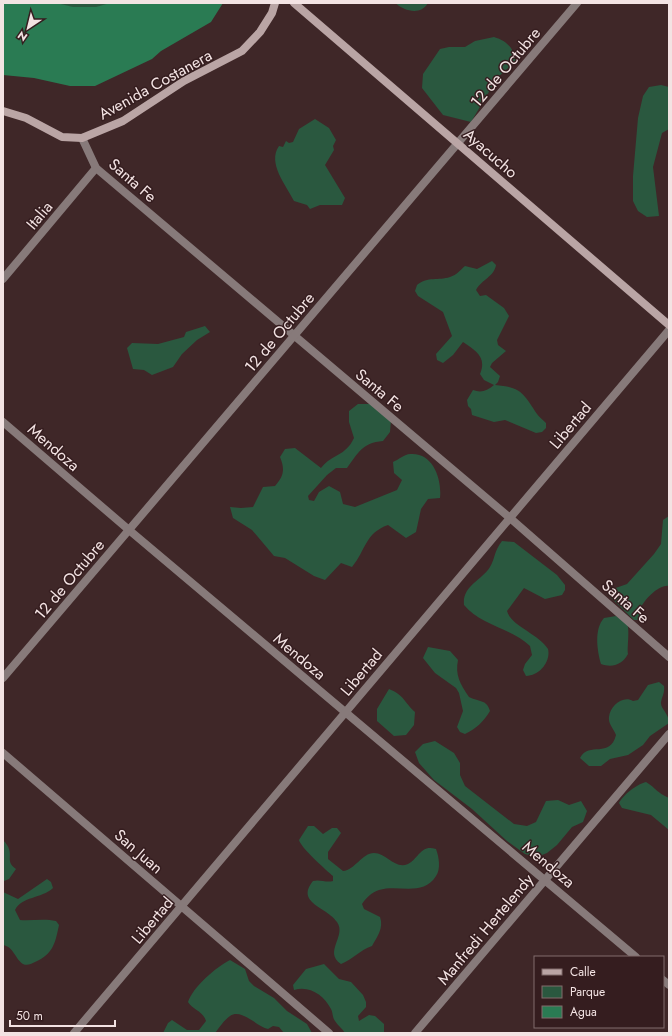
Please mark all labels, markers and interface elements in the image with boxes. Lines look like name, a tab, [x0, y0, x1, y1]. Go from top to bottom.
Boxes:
north arrow	[8, 8, 48, 48]
street label: 12 de Octubre	[465, 22, 546, 112]
text: N	[14, 27, 30, 45]
street label: Avenida Costanera	[94, 44, 216, 125]
street label: Ayacucho	[458, 123, 523, 184]
street label: Santa Fe	[104, 153, 162, 208]
street label: Italia	[21, 196, 58, 235]
street label: 12 de Octubre	[239, 287, 320, 377]
street label: Santa Fe	[350, 363, 409, 418]
street label: Libertad	[544, 397, 597, 454]
street label: Mendoza	[23, 418, 85, 476]
street label: 12 de Octubre	[29, 534, 110, 624]
street label: Santa Fe	[597, 574, 655, 629]
street label: Mendoza	[268, 628, 331, 685]
street label: Libertad	[335, 644, 388, 701]
street label: San Juan	[109, 824, 168, 879]
street label: Mendoza	[517, 836, 580, 893]
street label: Manfredi Hertelendy	[432, 868, 539, 990]
street label: Libertad	[126, 892, 179, 949]
legend	[534, 956, 664, 1028]
text: Calle	[570, 963, 596, 981]
text: Parque	[570, 983, 605, 1001]
scale bar	[10, 1002, 115, 1028]
text: Agua	[570, 1003, 597, 1021]
text: 50 m	[16, 1007, 43, 1025]

